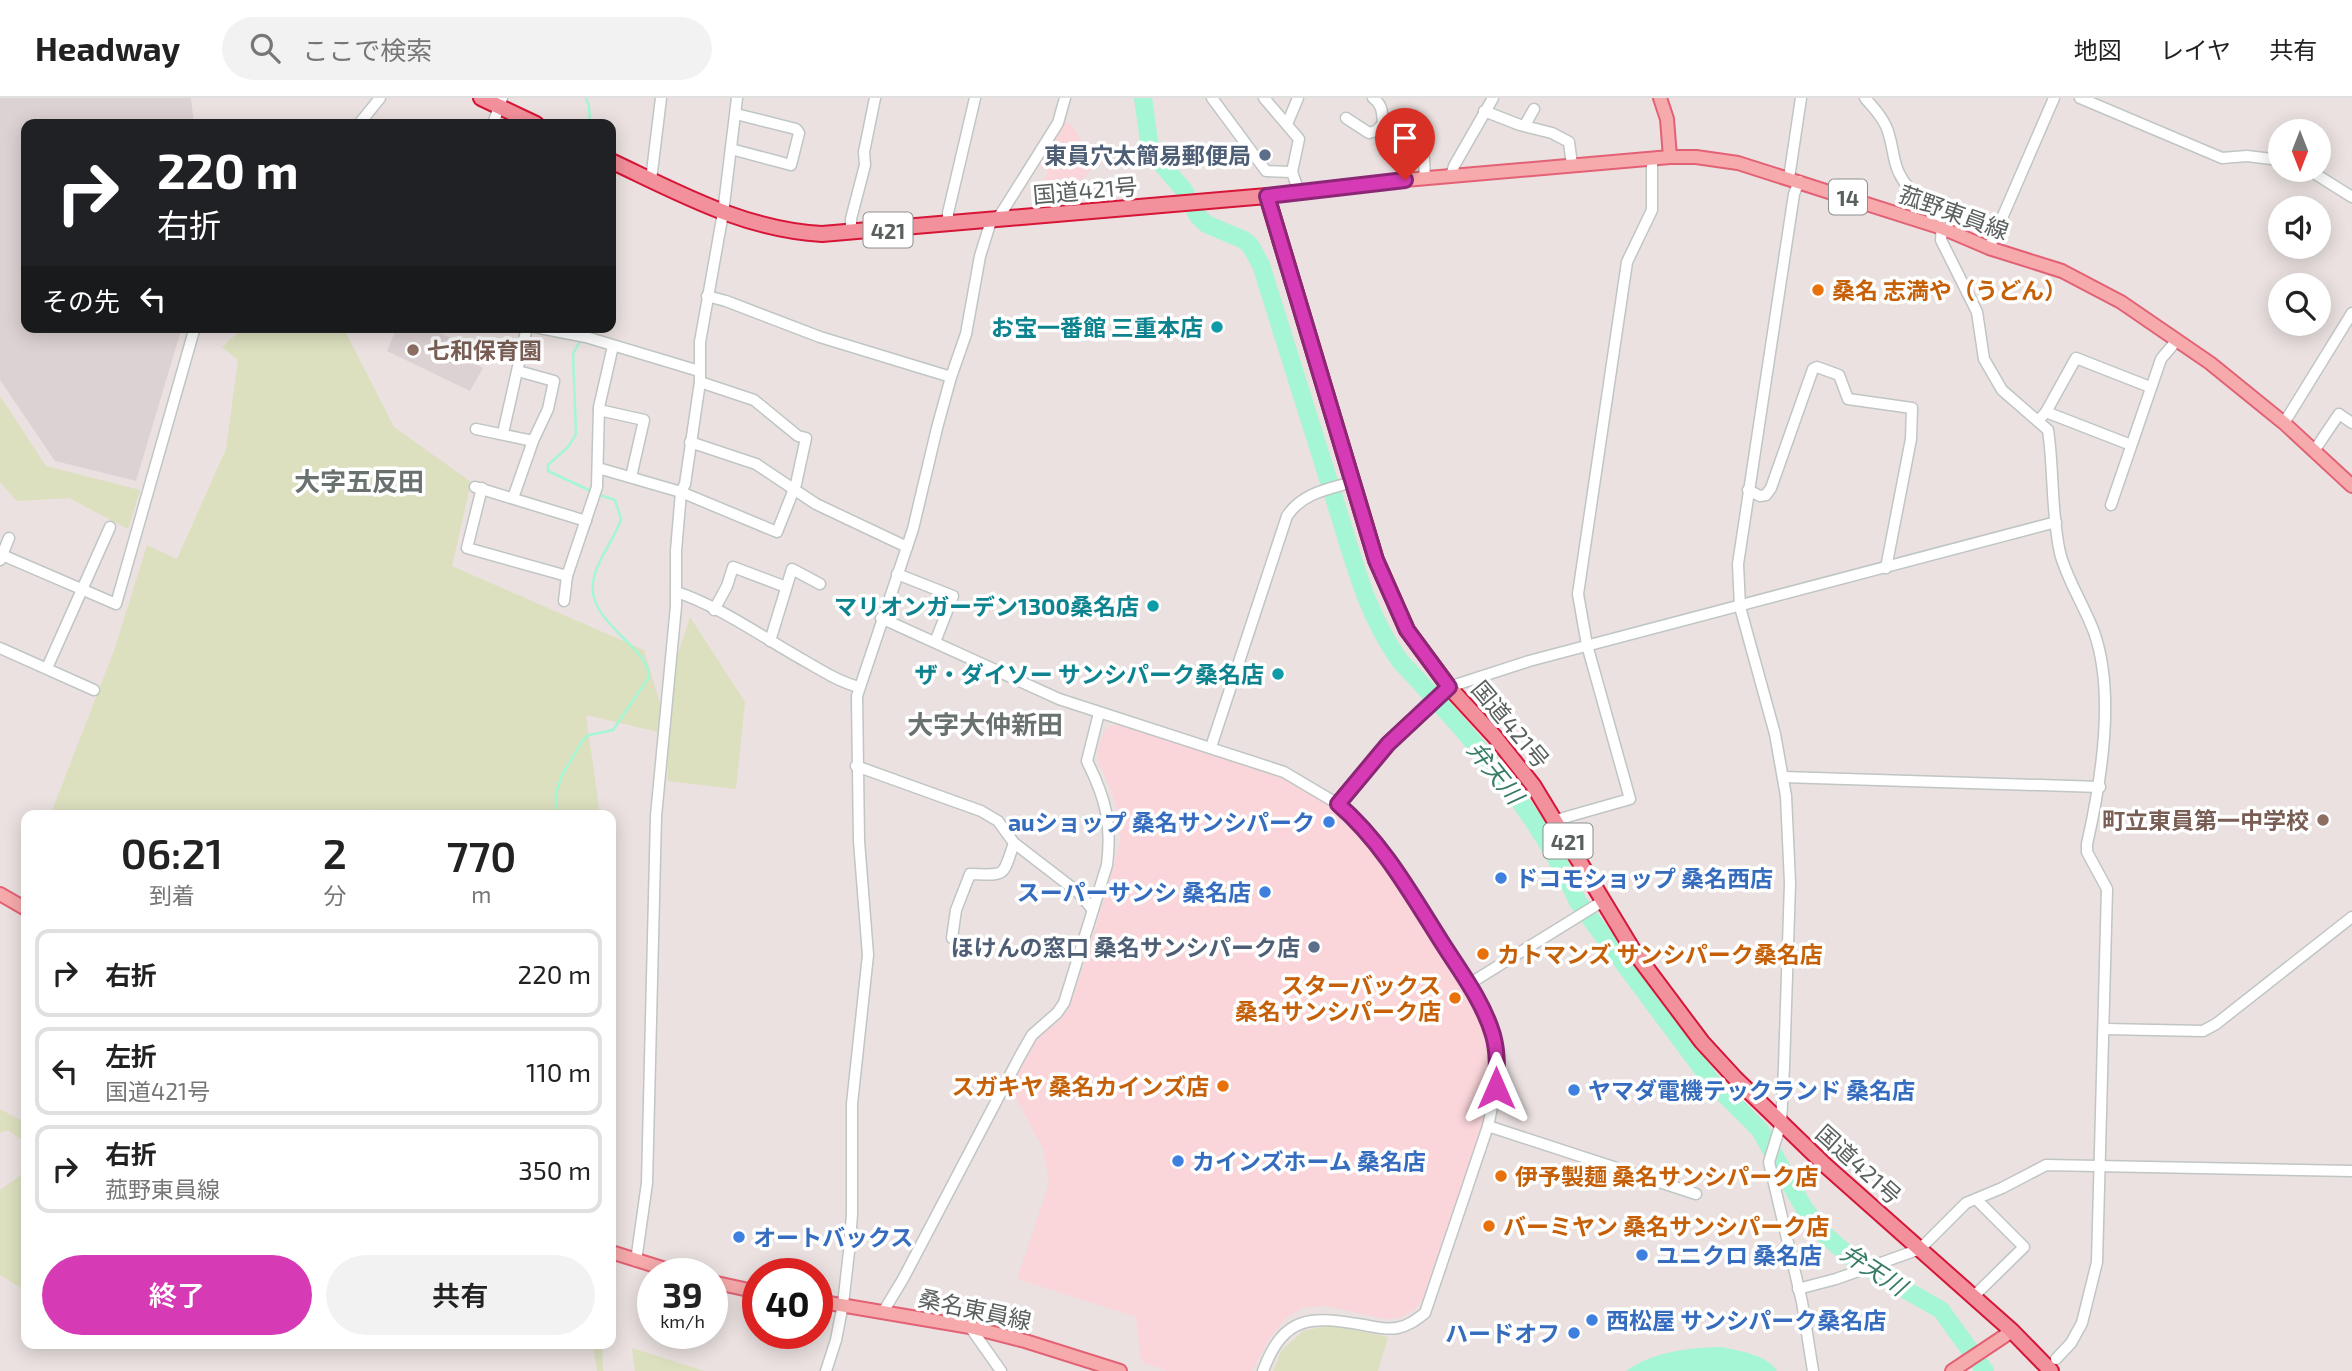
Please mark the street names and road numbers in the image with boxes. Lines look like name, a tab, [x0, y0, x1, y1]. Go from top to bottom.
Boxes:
street label: 国道421号	[1031, 171, 1139, 209]
street label: 菰野東員線	[1895, 179, 2013, 245]
road number: 14	[1829, 180, 1867, 214]
road number: 421	[864, 212, 912, 248]
street label: 国道421号	[1466, 675, 1556, 773]
road number: 421	[1544, 824, 1592, 858]
street label: 国道421号	[1811, 1118, 1907, 1210]
street label: 桑名東員線	[916, 1283, 1034, 1335]

